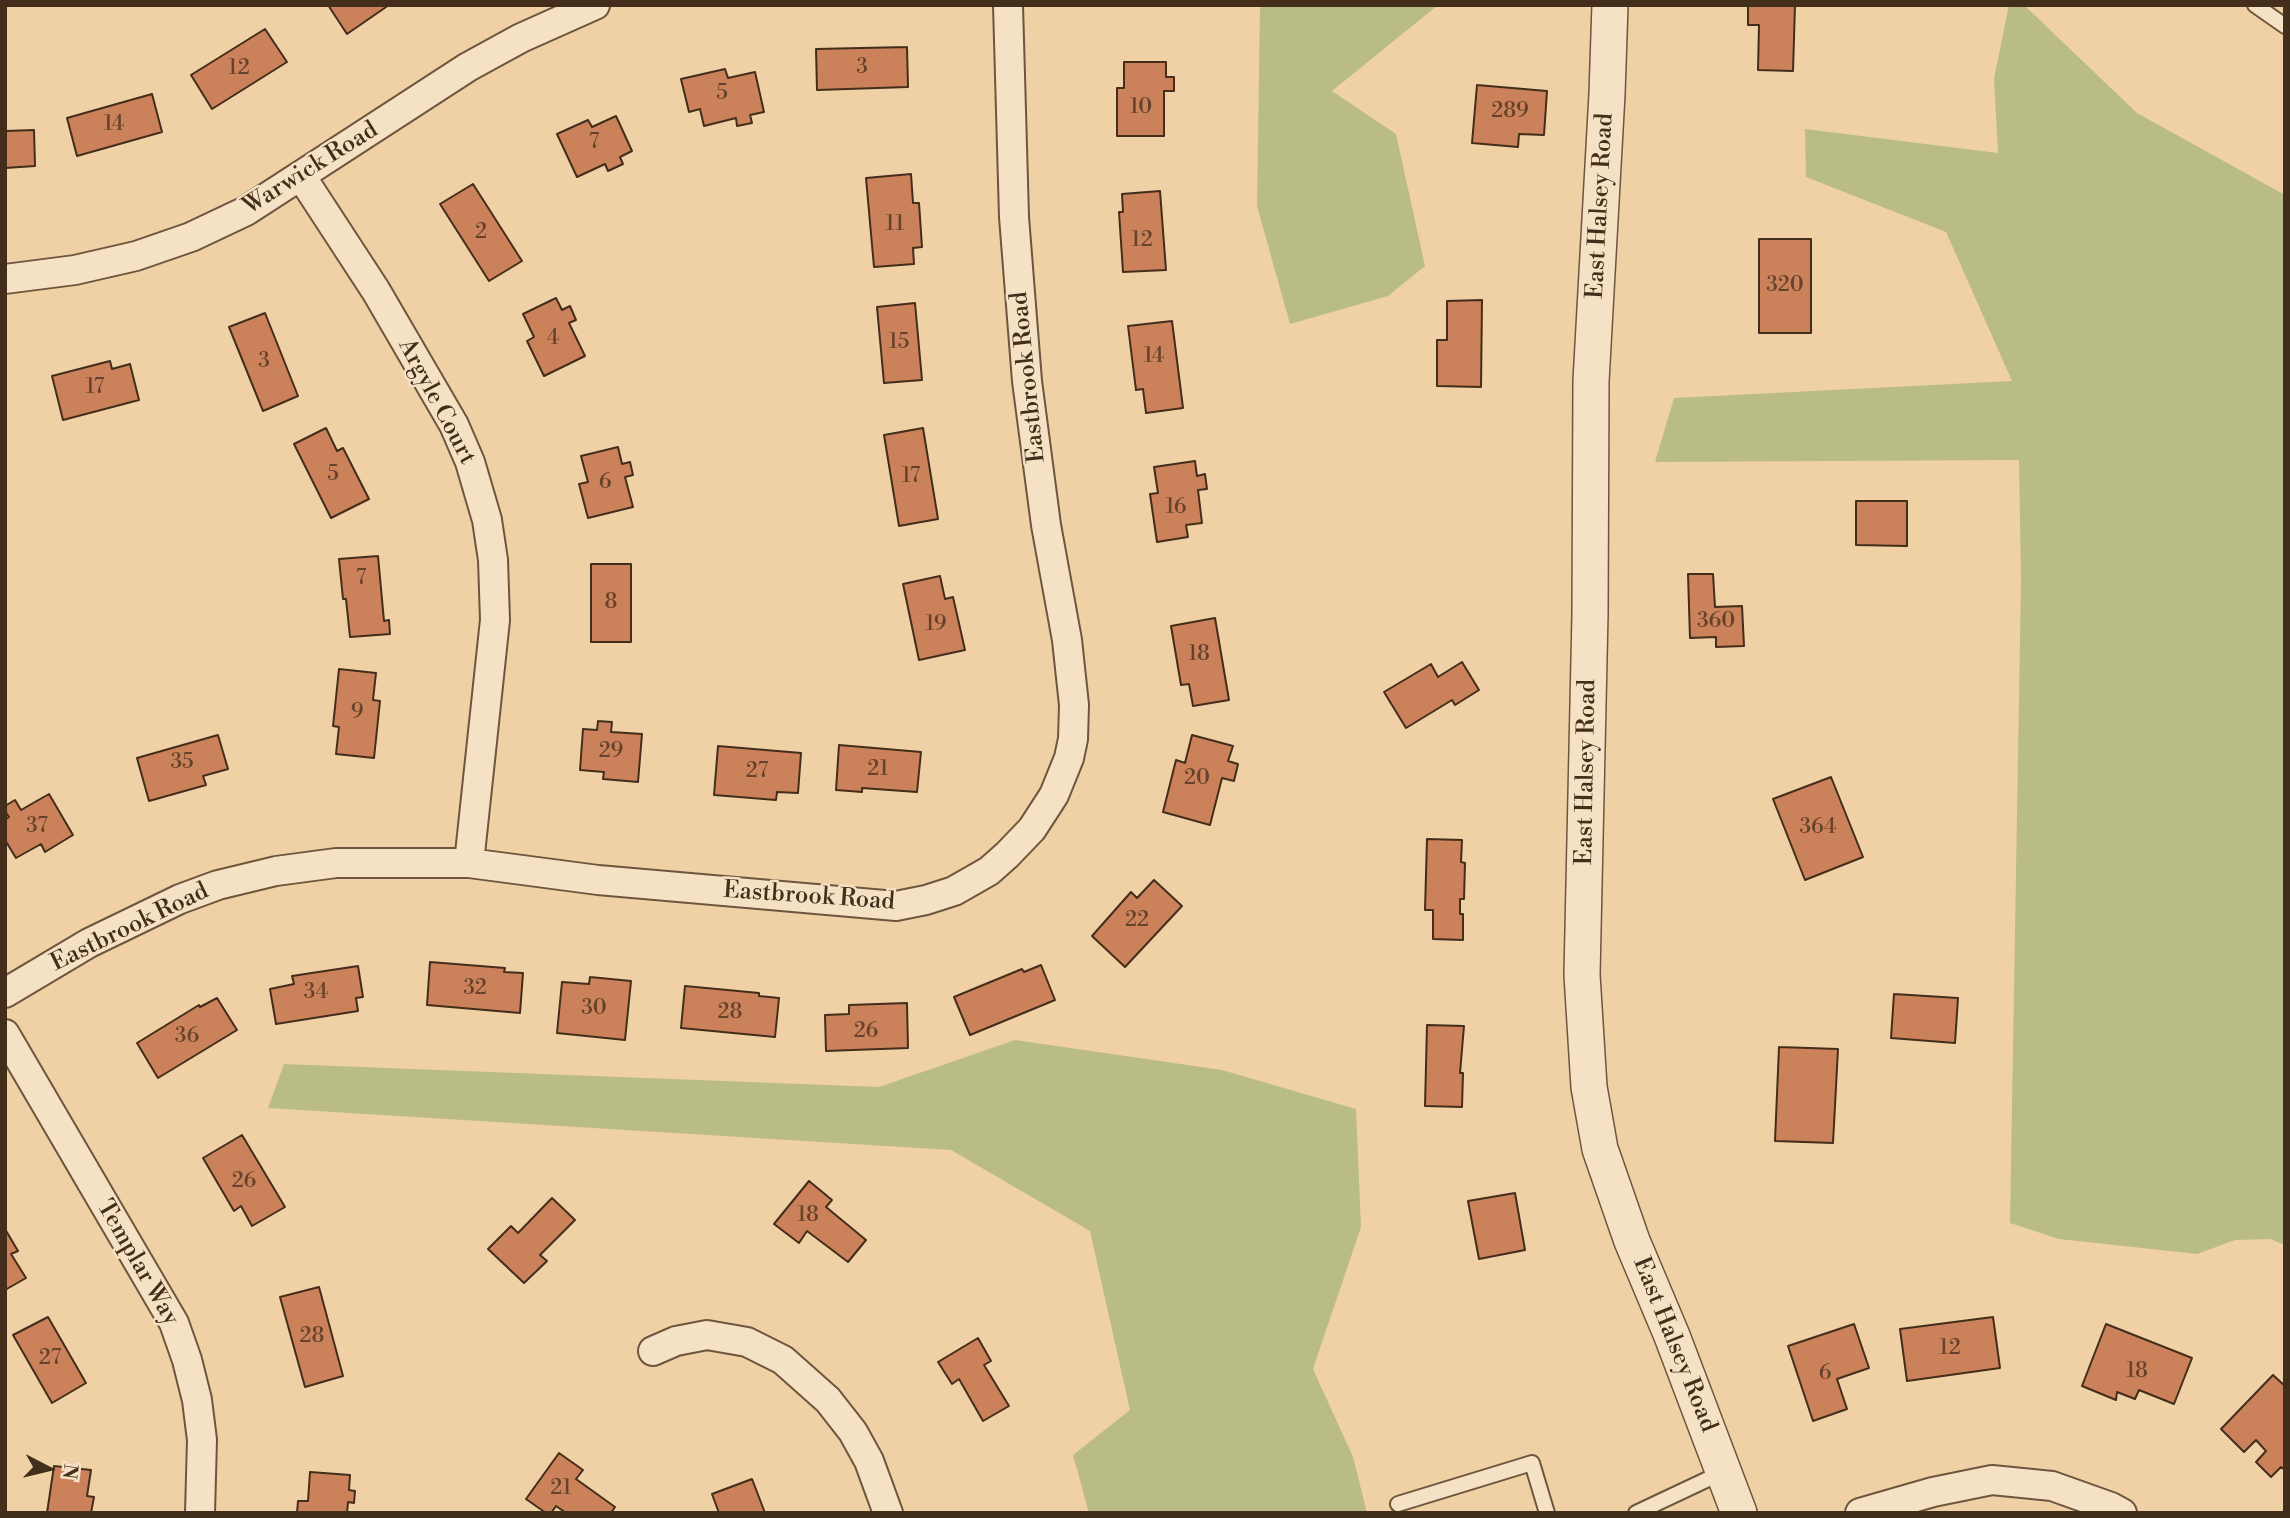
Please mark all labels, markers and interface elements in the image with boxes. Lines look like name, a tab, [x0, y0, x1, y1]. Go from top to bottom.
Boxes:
house number: 3	[856, 55, 868, 81]
house number: 12	[228, 56, 250, 82]
house number: 5	[716, 81, 728, 107]
house number: 10	[1130, 95, 1152, 121]
house number: 289	[1491, 99, 1529, 125]
house number: 14	[104, 112, 124, 138]
street label: East Halsey Road	[1582, 112, 1620, 300]
street label: Warwick Road	[238, 116, 384, 222]
house number: 7	[589, 130, 599, 156]
house number: 11	[886, 212, 904, 238]
house number: 2	[475, 220, 487, 246]
house number: 12	[1131, 228, 1153, 254]
house number: 320	[1766, 273, 1804, 299]
street label: Eastbrook Road	[1006, 290, 1052, 464]
house number: 4	[547, 326, 559, 352]
house number: 15	[889, 330, 909, 356]
street label: Argyle Court	[391, 334, 481, 470]
house number: 14	[1144, 344, 1164, 370]
house number: 3	[258, 349, 270, 375]
house number: 17	[86, 375, 104, 401]
house number: 5	[327, 462, 339, 488]
house number: 17	[902, 464, 920, 490]
house number: 6	[599, 470, 611, 496]
house number: 16	[1165, 495, 1187, 521]
house number: 7	[356, 566, 366, 592]
house number: 8	[605, 590, 617, 616]
house number: 360	[1697, 609, 1735, 635]
house number: 19	[925, 612, 947, 638]
house number: 18	[1188, 642, 1210, 668]
street label: East Halsey Road	[1571, 679, 1603, 865]
house number: 9	[351, 700, 363, 726]
house number: 29	[599, 739, 623, 765]
house number: 35	[170, 750, 194, 776]
house number: 21	[867, 757, 889, 783]
house number: 27	[746, 759, 768, 785]
house number: 20	[1184, 766, 1210, 792]
house number: 37	[26, 814, 48, 840]
house number: 364	[1799, 815, 1837, 841]
street label: Eastbrook Road	[46, 877, 214, 979]
street label: Eastbrook Road	[722, 877, 896, 917]
house number: 22	[1125, 908, 1149, 934]
house number: 32	[463, 976, 487, 1002]
house number: 34	[304, 980, 328, 1006]
house number: 30	[581, 996, 607, 1022]
house number: 28	[718, 1000, 742, 1026]
house number: 26	[854, 1019, 878, 1045]
house number: 36	[175, 1024, 199, 1050]
house number: 26	[232, 1169, 256, 1195]
street label: Templar Way	[90, 1195, 184, 1331]
house number: 18	[797, 1203, 819, 1229]
street label: East Halsey Road	[1626, 1253, 1722, 1437]
house number: 28	[300, 1324, 324, 1350]
house number: 12	[1939, 1336, 1961, 1362]
house number: 27	[39, 1346, 61, 1372]
house number: 18	[2126, 1359, 2148, 1385]
house number: 6	[1819, 1361, 1831, 1387]
north arrow	[14, 1434, 84, 1504]
text: N	[57, 1463, 83, 1480]
house number: 21	[550, 1476, 572, 1502]

